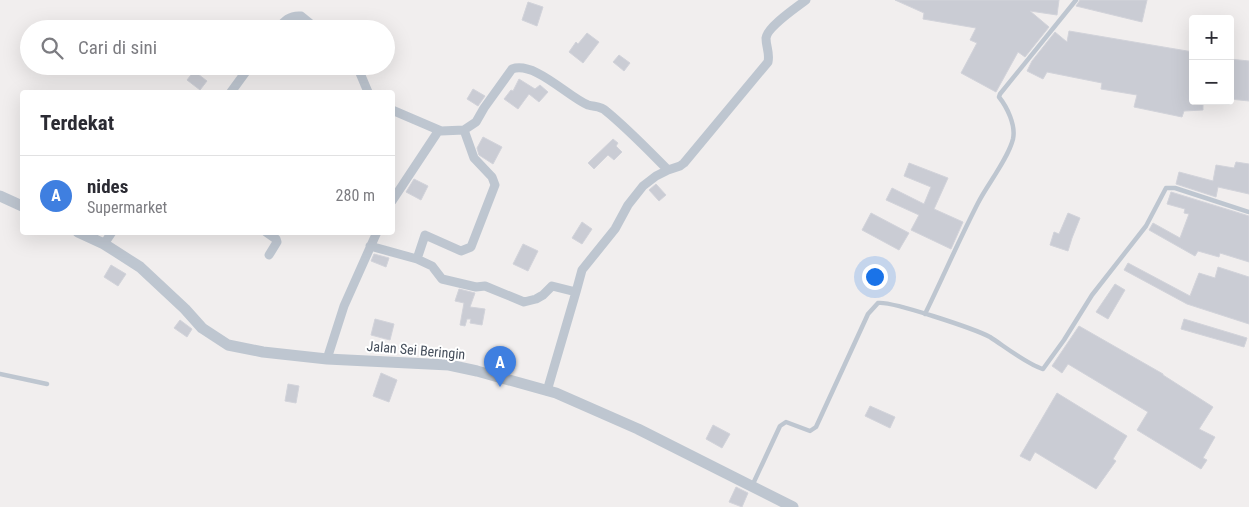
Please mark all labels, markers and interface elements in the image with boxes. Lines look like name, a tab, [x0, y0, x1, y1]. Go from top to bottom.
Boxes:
map controls	[1189, 15, 1234, 105]
button: +	[1189, 15, 1234, 60]
search box	[20, 20, 395, 75]
icon: search	[38, 34, 66, 62]
text: Cari di sini	[78, 36, 157, 59]
button: −	[1189, 60, 1234, 105]
text: Terdekat	[40, 111, 114, 135]
text: nides	[87, 175, 128, 198]
text: A	[51, 186, 61, 205]
text: 280 m	[336, 186, 375, 205]
text: Supermarket	[87, 198, 167, 217]
your location	[862, 264, 888, 290]
street label: Jalan Sei Beringin	[366, 338, 466, 362]
pin: A	[484, 346, 516, 387]

